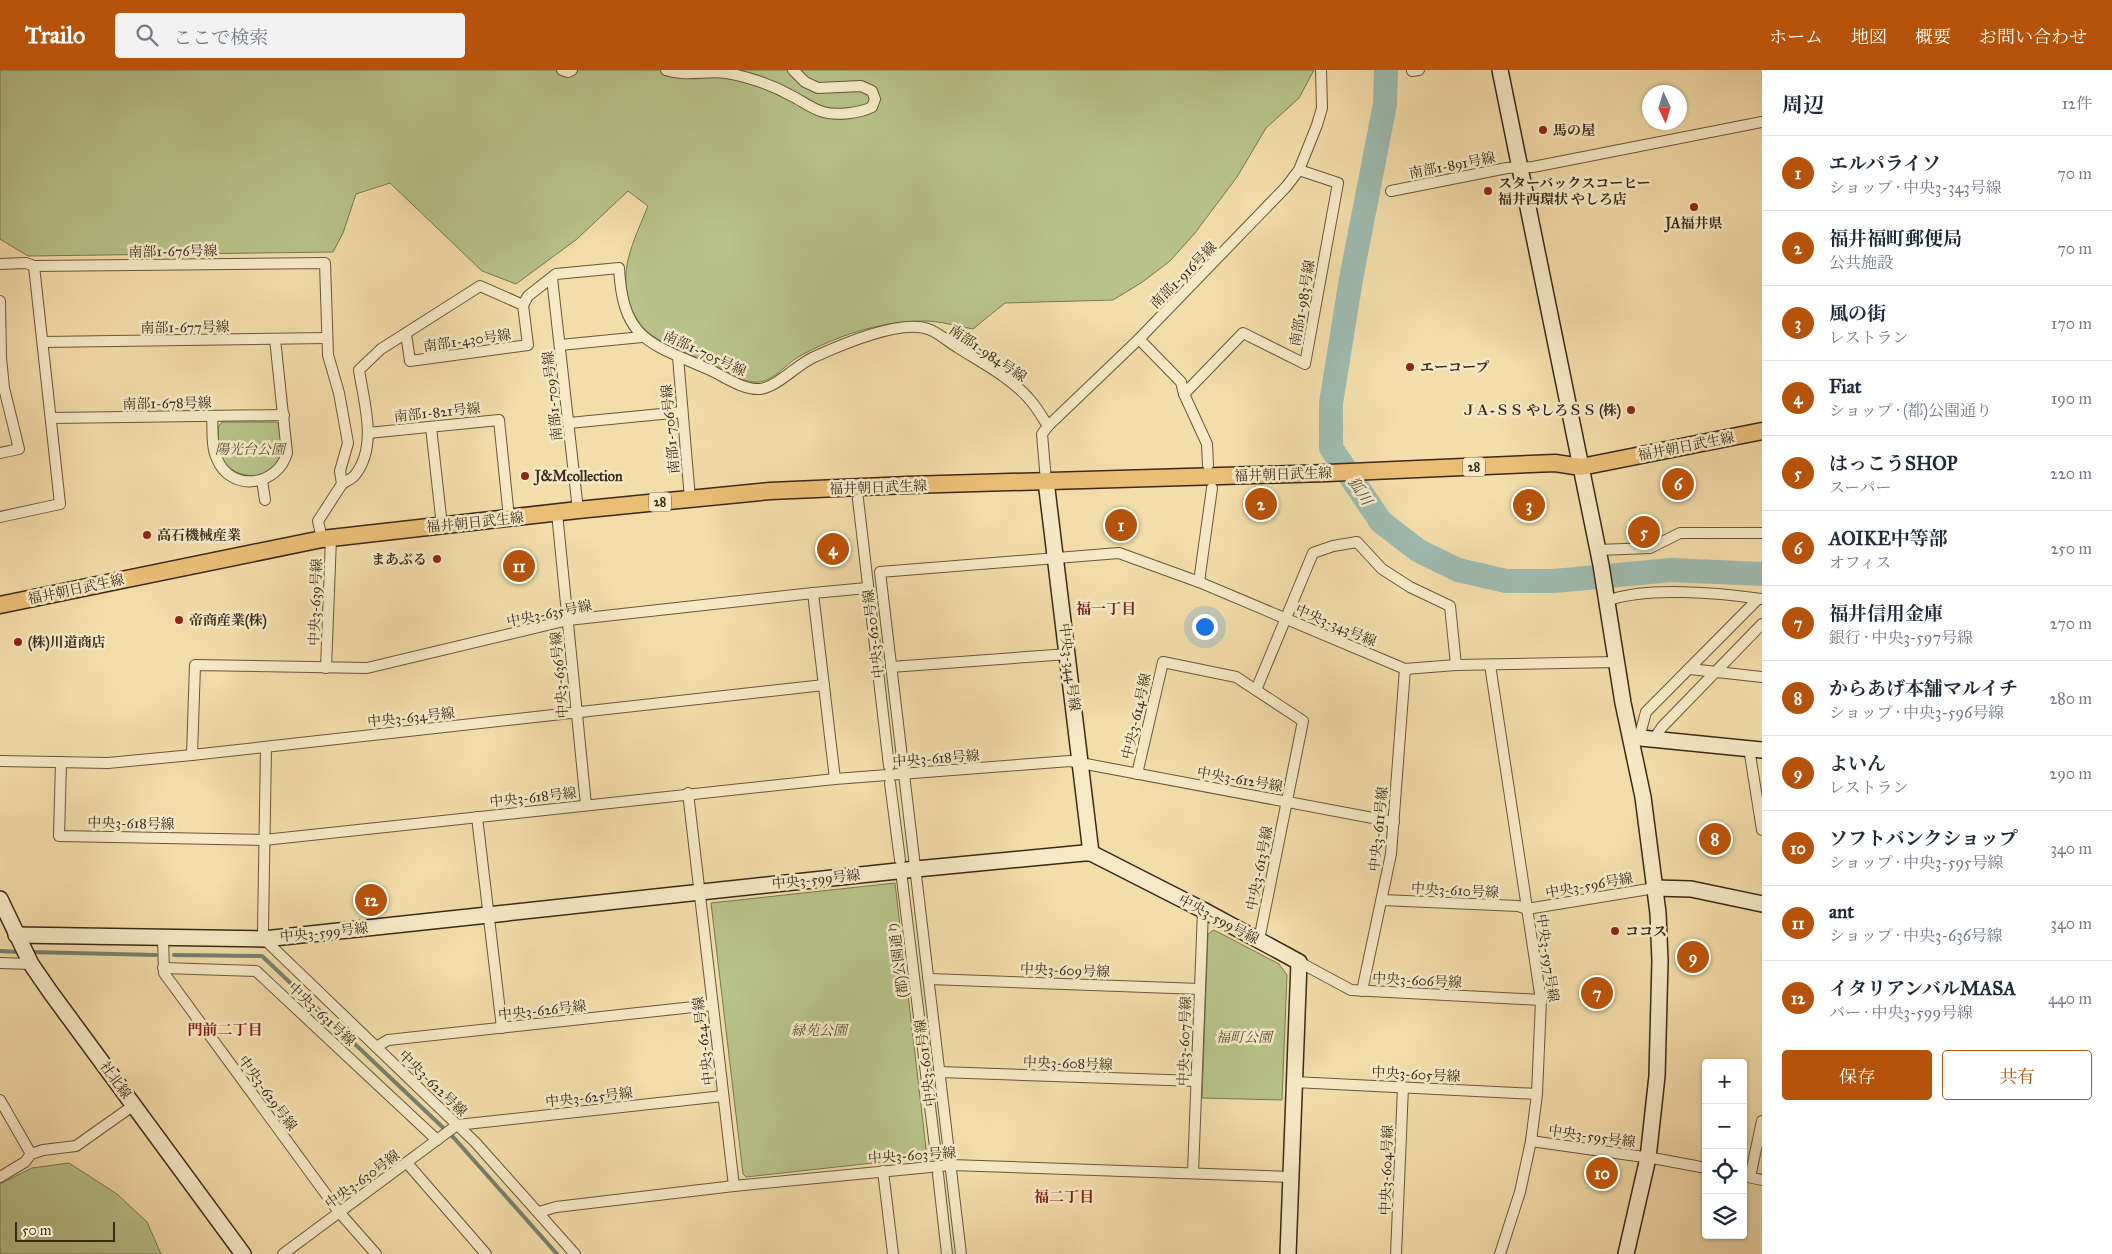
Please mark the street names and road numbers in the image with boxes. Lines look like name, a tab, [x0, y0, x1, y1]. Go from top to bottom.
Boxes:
street label: 南部1-891号線	[1407, 149, 1497, 182]
street label: 南部1-916号線	[1146, 238, 1220, 312]
street label: 南部1-676号線	[128, 242, 218, 261]
street label: 南部1-983号線	[1286, 258, 1318, 348]
street label: 南部1-677号線	[140, 318, 230, 337]
street label: 南部1-984号線	[946, 321, 1030, 386]
street label: 南部1-430号線	[422, 326, 512, 355]
street label: 南部1-705号線	[661, 327, 749, 380]
street label: 南部1-709号線	[539, 350, 566, 442]
street label: 南部1-706号線	[658, 383, 683, 475]
street label: 南部1-678号線	[122, 394, 212, 413]
street label: 南部1-821号線	[393, 399, 481, 426]
street label: 福井朝日武生線	[1636, 429, 1736, 464]
road number: 28	[1463, 458, 1485, 477]
street label: 福井朝日武生線	[1234, 464, 1332, 485]
street label: 福井朝日武生線	[829, 477, 927, 498]
road number: 28	[649, 492, 671, 512]
street label: 福井朝日武生線	[425, 509, 525, 536]
street label: 中央3-639号線	[305, 558, 326, 646]
street label: 福井朝日武生線	[26, 571, 126, 608]
street label: 中央3-620号線	[860, 588, 887, 679]
street label: 中央3-635号線	[505, 597, 593, 630]
street label: 中央3-343号線	[1293, 601, 1379, 650]
street label: 中央3-344号線	[1056, 622, 1083, 712]
street label: 中央3-636号線	[547, 631, 572, 719]
street label: 中央3-614号線	[1118, 671, 1155, 761]
street label: 中央3-634号線	[366, 704, 456, 731]
street label: 中央3-618号線	[892, 747, 980, 770]
street label: 中央3-612号線	[1196, 764, 1284, 795]
street label: 中央3-618号線	[489, 784, 577, 811]
street label: 中央3-611号線	[1366, 786, 1391, 872]
street label: 中央3-618号線	[87, 814, 175, 833]
street label: 中央3-613号線	[1243, 824, 1276, 912]
street label: 中央3-599号線	[771, 866, 861, 893]
street label: 中央3-596号線	[1544, 869, 1634, 902]
street label: 中央3-610号線	[1411, 880, 1499, 901]
street label: 中央3-599号線	[1176, 891, 1262, 948]
street label: 中央3-597号線	[1533, 913, 1562, 1003]
street label: 中央3-599号線	[279, 919, 369, 946]
street label: (都)公園通り	[885, 919, 913, 999]
street label: 中央3-609号線	[1020, 960, 1110, 981]
street label: 中央3-606号線	[1372, 970, 1462, 991]
street label: 中央3-631号線	[285, 979, 359, 1050]
street label: 中央3-624号線	[690, 996, 717, 1086]
street label: 中央3-607号線	[1174, 996, 1195, 1086]
street label: 中央3-626号線	[497, 997, 587, 1024]
street label: 中央3-601号線	[912, 1018, 939, 1108]
street label: 中央3-622号線	[395, 1047, 470, 1120]
street label: 中央3-629号線	[235, 1052, 301, 1134]
street label: 中央3-608号線	[1023, 1053, 1113, 1074]
street label: 社北線	[96, 1058, 135, 1102]
street label: 中央3-605号線	[1371, 1064, 1461, 1085]
street label: 中央3-625号線	[544, 1084, 634, 1111]
street label: 中央3-595号線	[1547, 1122, 1637, 1151]
street label: 中央3-604号線	[1376, 1125, 1397, 1216]
street label: 中央3-603号線	[867, 1144, 957, 1167]
street label: 中央3-630号線	[322, 1147, 403, 1212]

